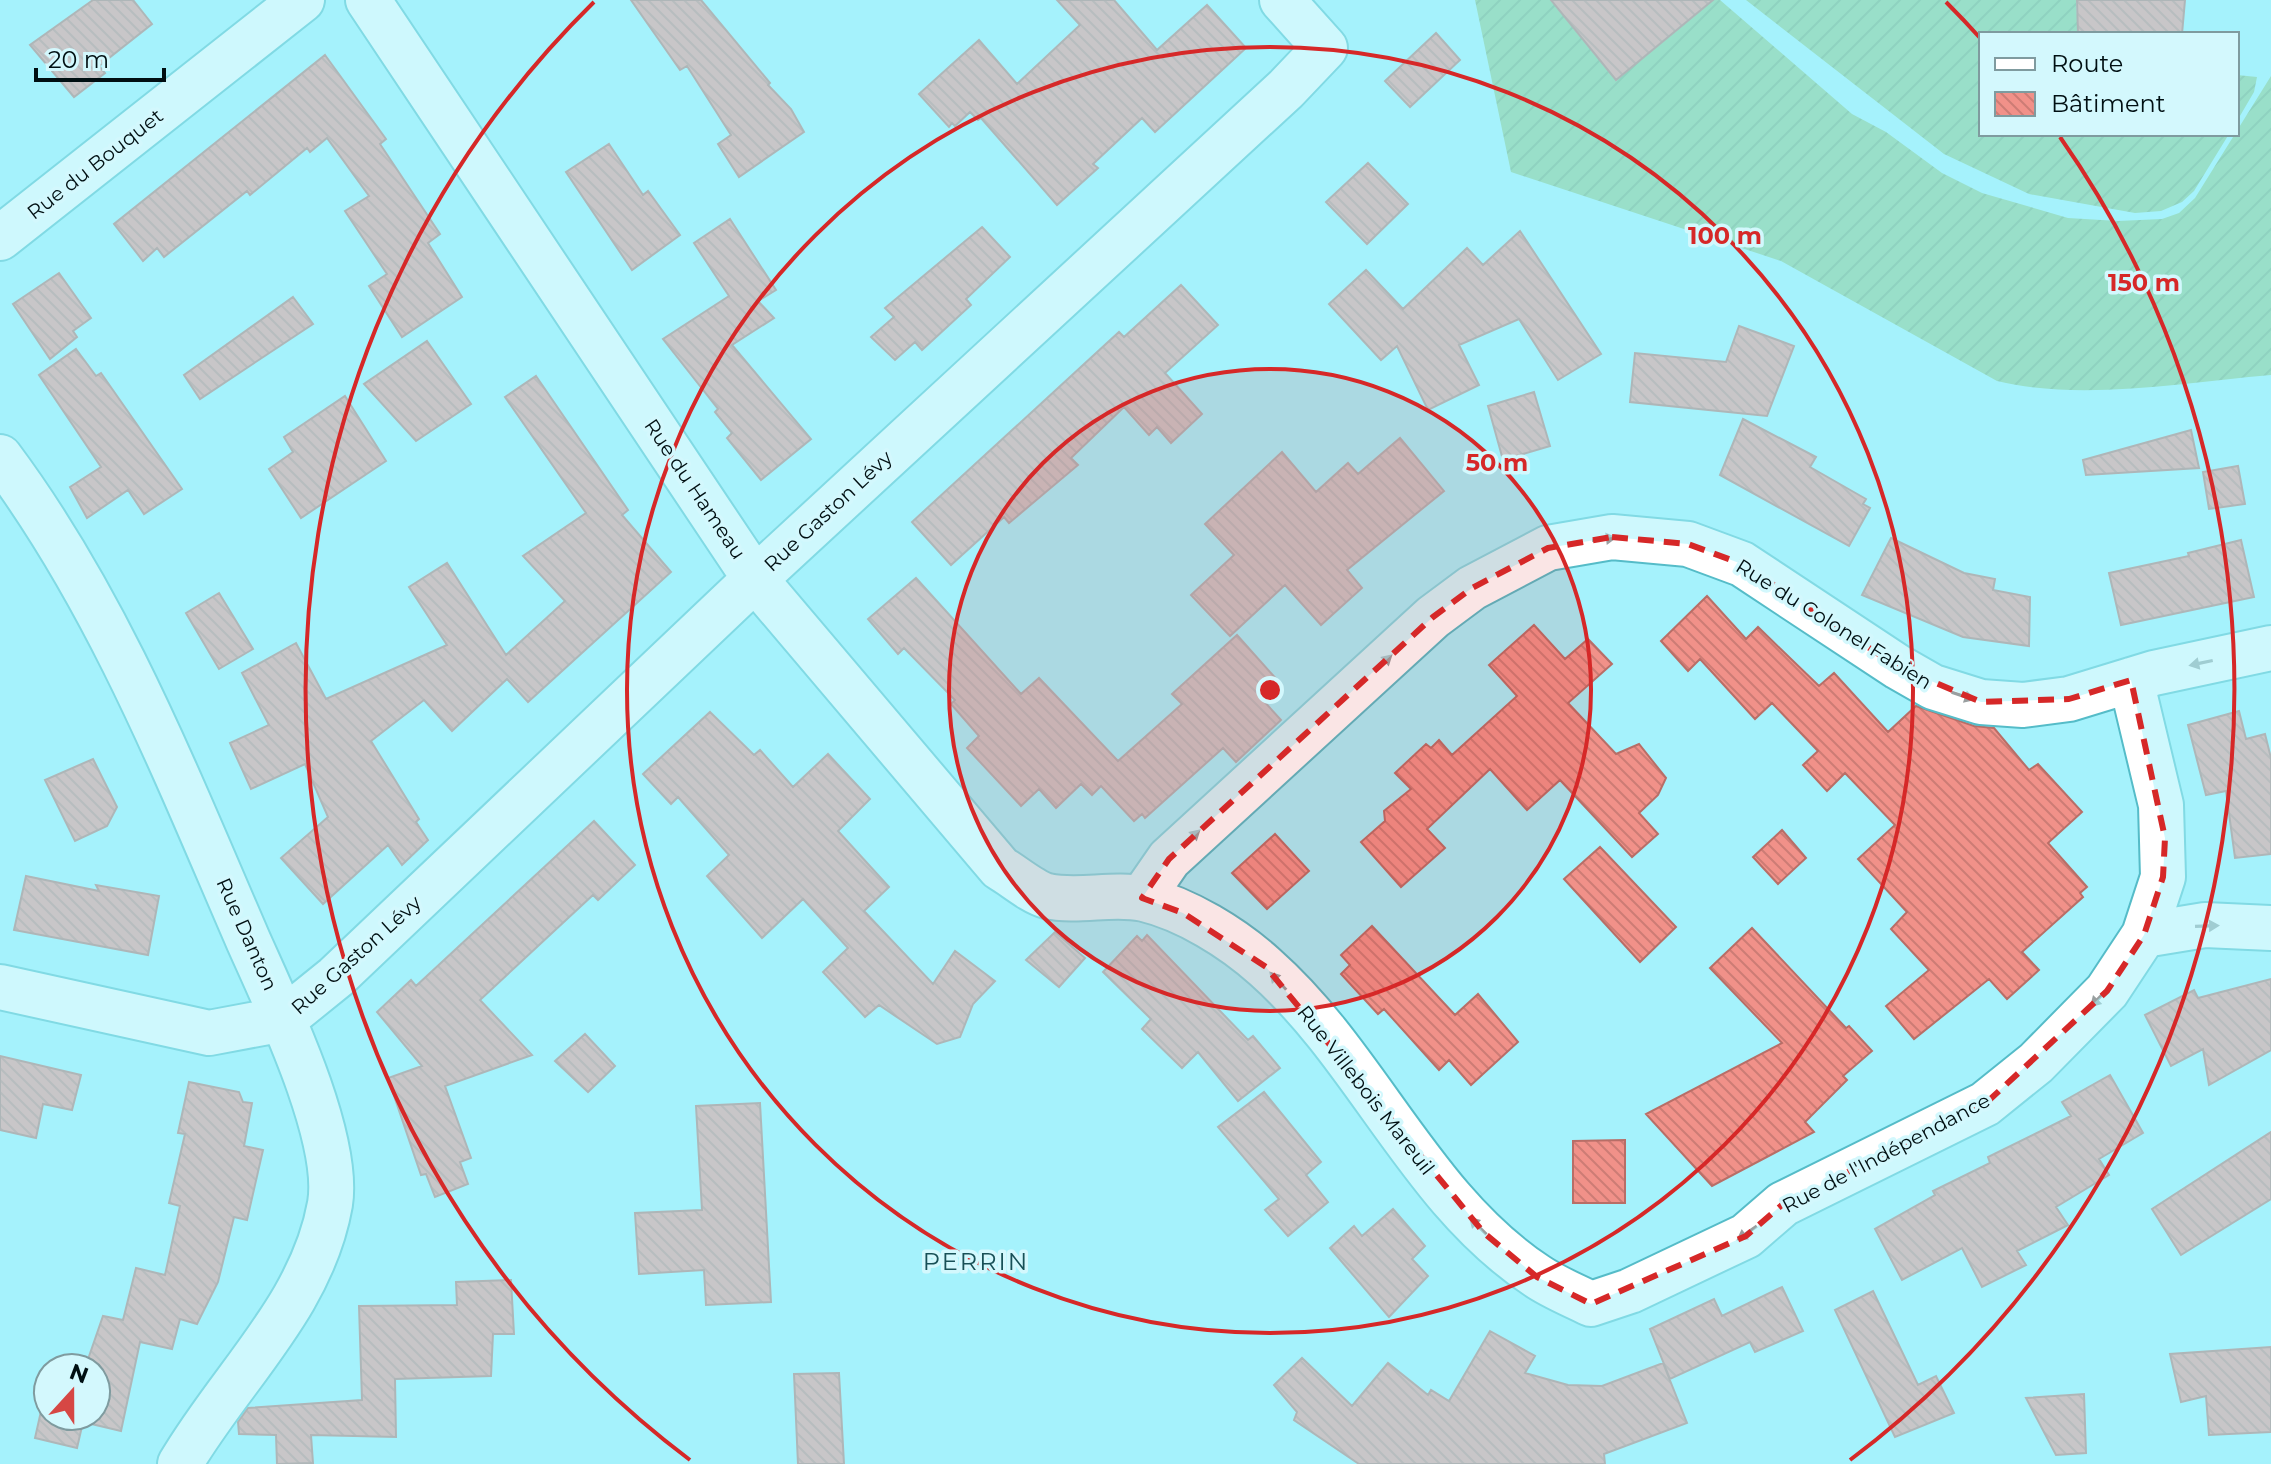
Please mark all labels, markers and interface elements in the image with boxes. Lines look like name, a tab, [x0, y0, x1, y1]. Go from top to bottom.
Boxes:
scale bar	[36, 32, 164, 82]
legend	[1979, 32, 2239, 136]
text: 20 m	[48, 45, 109, 74]
text: Route	[2051, 49, 2123, 78]
text: Bâtiment	[2051, 89, 2166, 118]
street label: Rue du Bouquet	[22, 104, 168, 224]
text: 100 m	[1688, 221, 1762, 250]
text: 150 m	[2108, 268, 2180, 297]
street label: Rue du Hameau	[639, 414, 751, 564]
street label: Rue Gaston Lévy	[759, 445, 897, 577]
text: 50 m	[1466, 448, 1528, 477]
one-way arrow	[1592, 532, 1617, 545]
street label: Rue du Colonel Fabien	[1732, 554, 1936, 694]
one-way arrow	[1373, 655, 1392, 673]
one-way arrow	[2188, 657, 2213, 670]
centre of rings	[1256, 676, 1284, 704]
one-way arrow	[1951, 690, 1975, 703]
one-way arrow	[1181, 830, 1200, 848]
street label: Rue Danton	[211, 874, 283, 994]
street label: Rue Gaston Lévy	[286, 890, 426, 1020]
one-way arrow	[2195, 920, 2220, 933]
one-way arrow	[1270, 972, 1288, 991]
one-way arrow	[2091, 988, 2109, 1007]
street label: Rue Villebois Mareuil	[1292, 1000, 1440, 1180]
street label: Rue de l'Indépendance	[1778, 1088, 1994, 1218]
one-way arrow	[1469, 1217, 1488, 1236]
one-way arrow	[1737, 1225, 1758, 1240]
district label: PERRIN	[923, 1247, 1029, 1276]
north arrow	[32, 1352, 112, 1432]
text: N	[66, 1358, 92, 1390]

